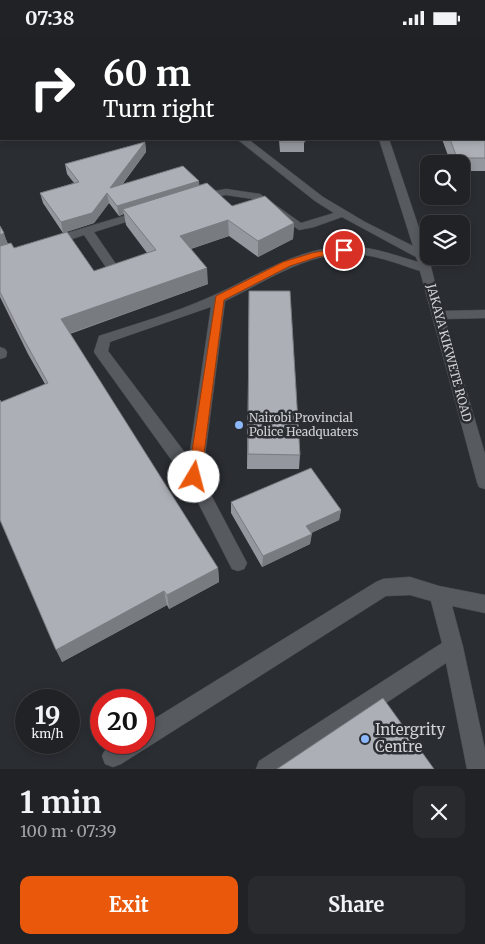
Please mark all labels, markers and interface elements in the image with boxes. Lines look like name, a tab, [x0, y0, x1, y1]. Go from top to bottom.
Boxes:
text: 07:38	[25, 6, 75, 30]
text: 60 m	[103, 52, 191, 96]
icon: right	[20, 55, 85, 120]
text: Turn right	[103, 95, 214, 123]
map controls	[420, 155, 470, 265]
button: search	[420, 155, 470, 205]
button: layers	[420, 215, 470, 265]
pin	[323, 229, 365, 271]
icon: arrive	[330, 236, 358, 264]
street label: JAKAYA KIKWETE ROAD	[424, 281, 475, 423]
place label: Nairobi Provincial Police Headquaters	[249, 410, 358, 439]
marker: Nairobi Provincial Police Headquaters	[233, 419, 245, 431]
position arrow	[167, 450, 219, 502]
speed limit sign: 20	[90, 689, 155, 754]
text: 19	[35, 699, 60, 731]
place label: Intergrity Centre	[375, 720, 445, 756]
text: km/h	[32, 726, 63, 741]
marker: Intergrity Centre	[359, 733, 371, 745]
text: 1 min	[20, 783, 102, 821]
button: close	[413, 786, 465, 838]
text: 100 m · 07:39	[20, 821, 116, 841]
button: Exit	[20, 876, 238, 934]
button: Share	[248, 876, 465, 934]

